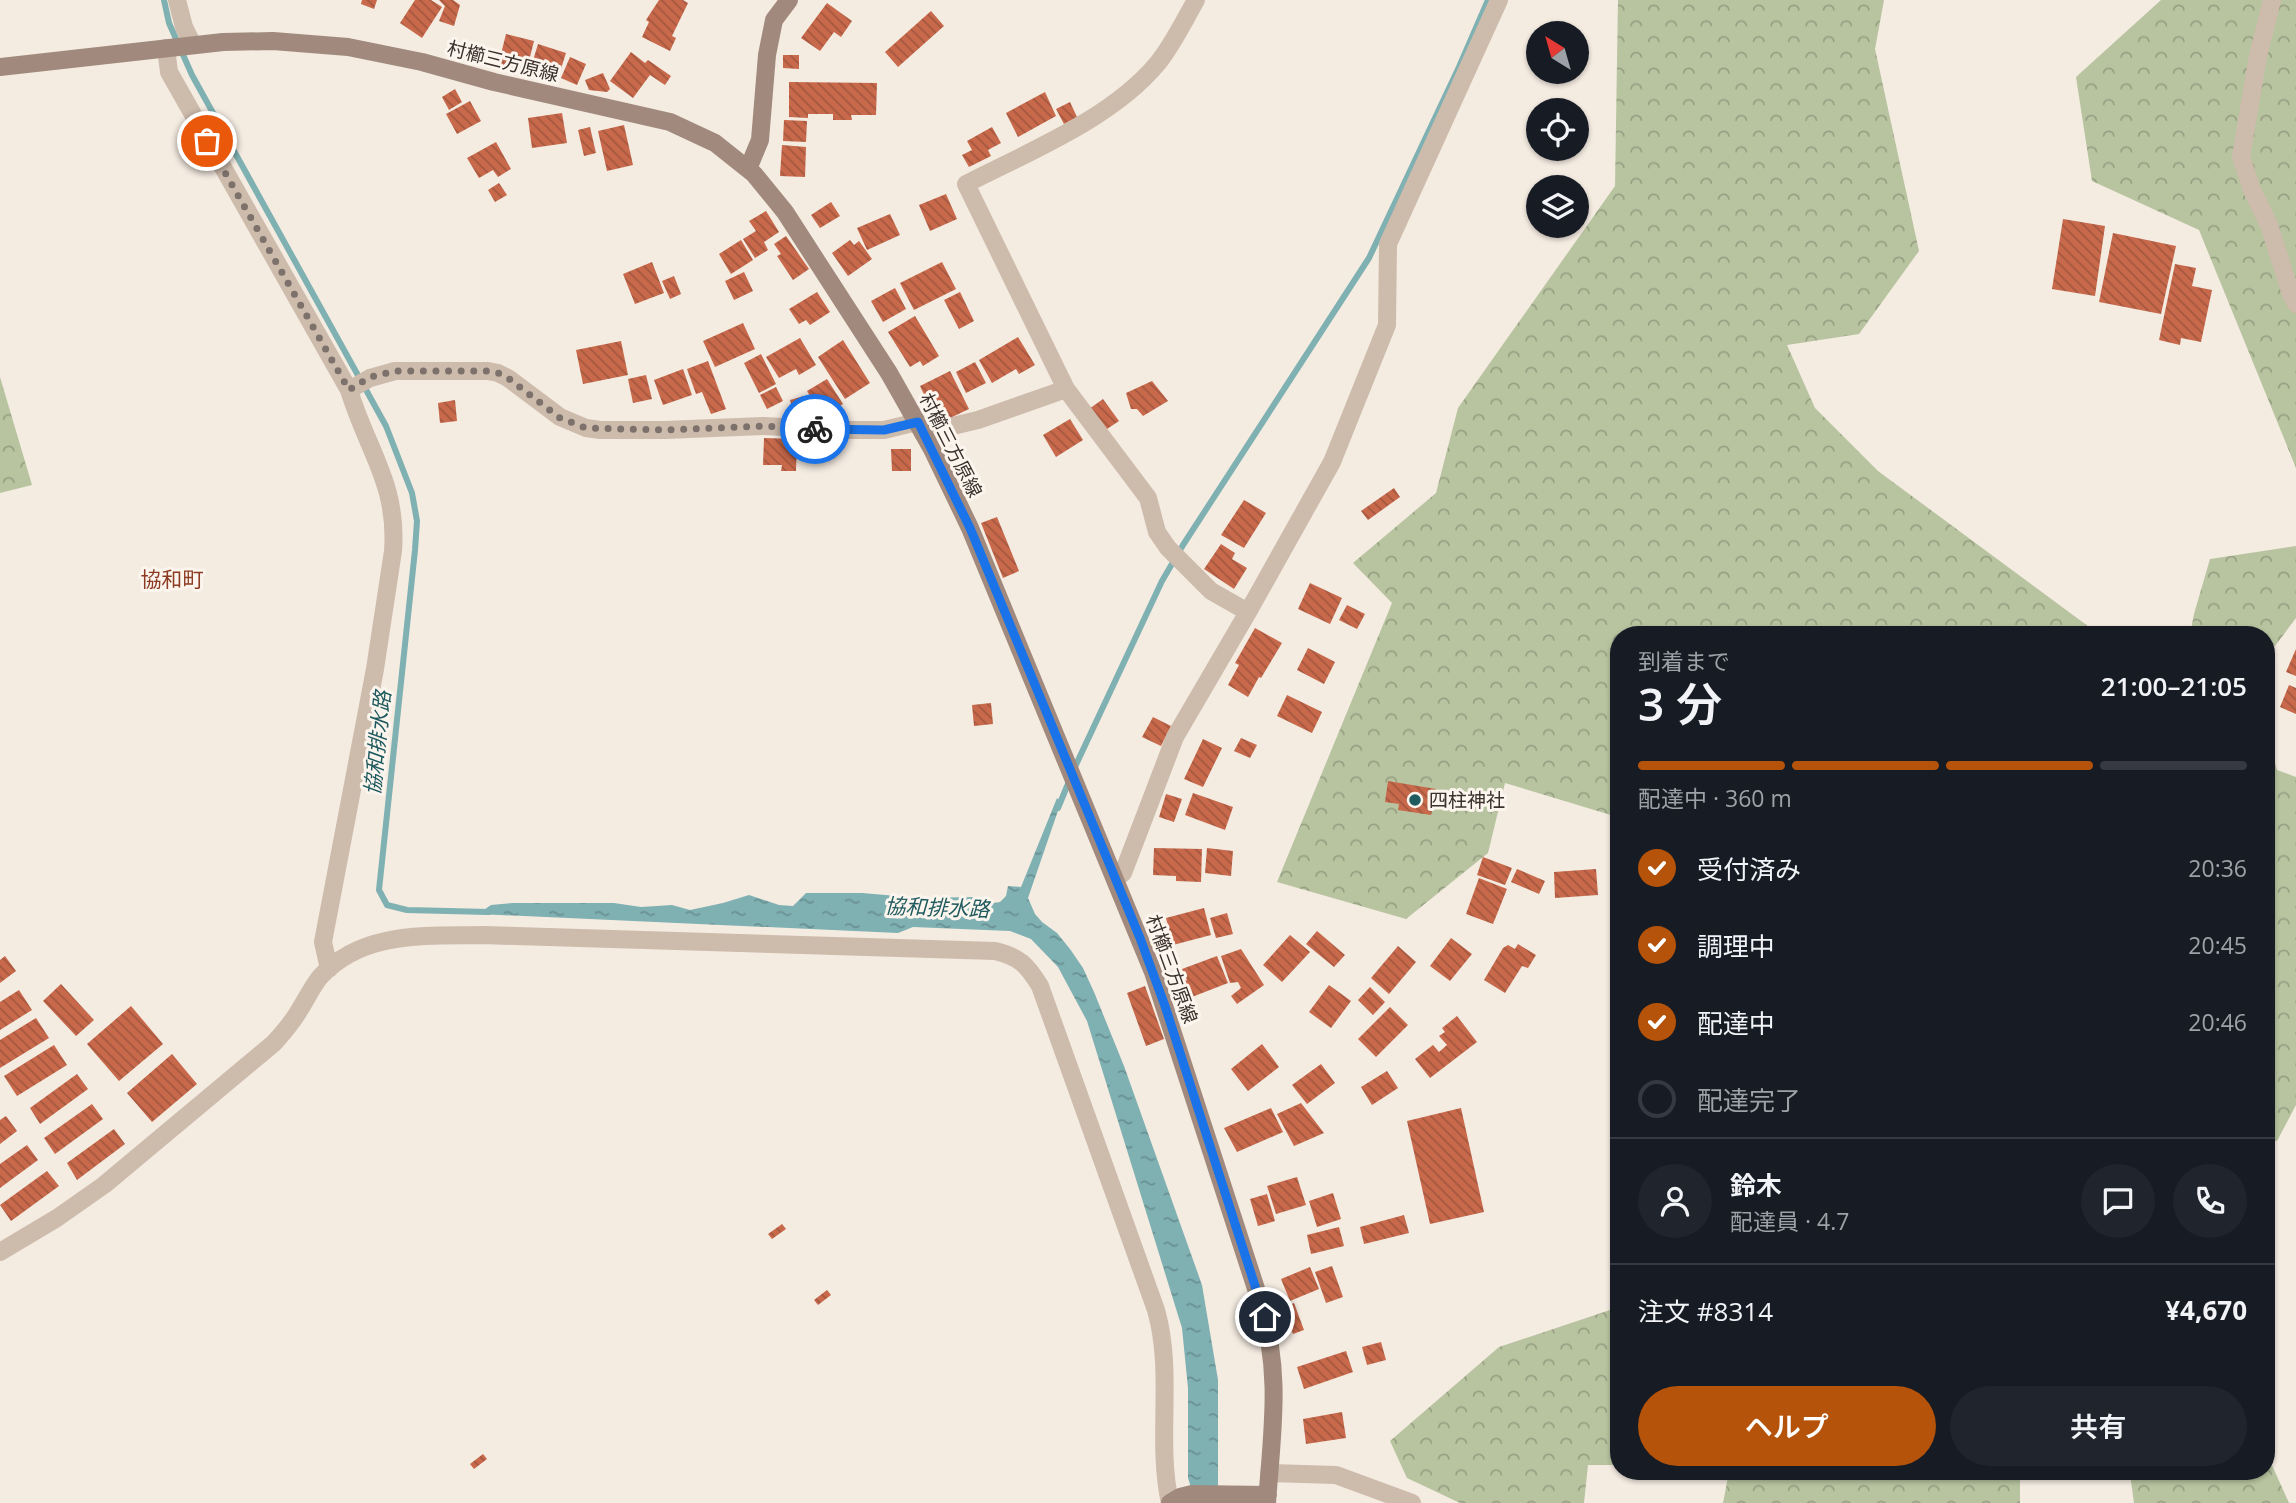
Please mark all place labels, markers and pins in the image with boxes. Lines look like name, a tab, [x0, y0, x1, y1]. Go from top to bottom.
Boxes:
pin	[177, 111, 237, 171]
place label: 四柱神社	[1429, 787, 1505, 813]
marker: 四柱神社	[1407, 792, 1423, 808]
pin	[1235, 1287, 1295, 1347]

